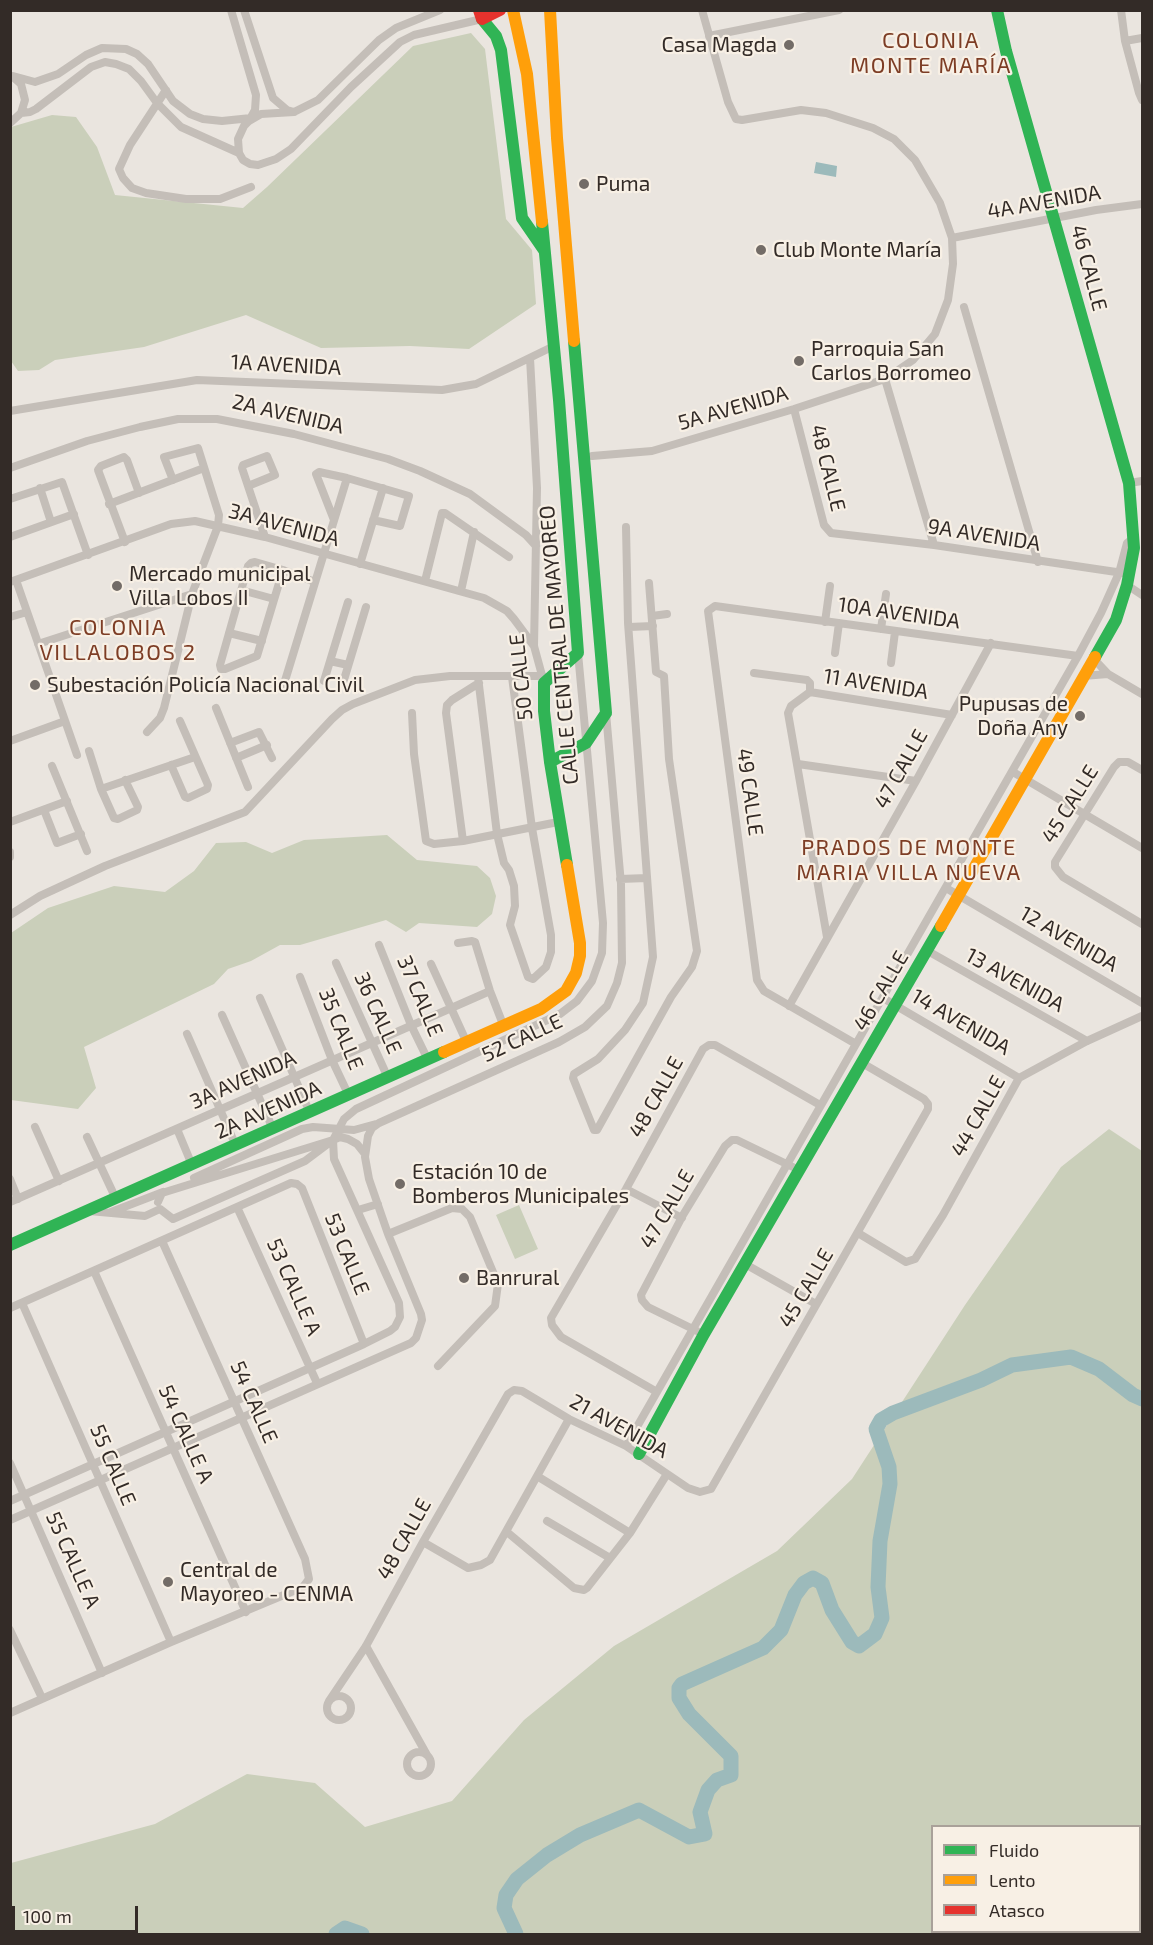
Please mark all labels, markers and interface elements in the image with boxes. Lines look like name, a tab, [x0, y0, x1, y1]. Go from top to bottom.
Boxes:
district label: COLONIA MONTE MARÍA	[850, 28, 1012, 80]
place label: Casa Magda	[661, 32, 777, 58]
marker: Casa Magda	[782, 38, 796, 52]
place label: Puma	[596, 171, 650, 197]
marker: Puma	[577, 177, 591, 191]
street label: 4A AVENIDA	[985, 180, 1103, 224]
street label: 46 CALLE	[1065, 222, 1113, 314]
place label: Club Monte María	[773, 237, 941, 263]
marker: Club Monte María	[754, 243, 768, 257]
place label: Parroquia San Carlos Borromeo	[811, 336, 971, 386]
street label: 1A AVENIDA	[230, 350, 342, 380]
marker: Parroquia San Carlos Borromeo	[792, 354, 806, 368]
street label: 5A AVENIDA	[675, 380, 791, 436]
street label: 2A AVENIDA	[230, 389, 346, 439]
street label: 48 CALLE	[805, 422, 851, 514]
street label: 3A AVENIDA	[226, 498, 342, 552]
street label: CALLE CENTRAL DE MAYOREO	[534, 504, 584, 786]
street label: 9A AVENIDA	[926, 514, 1042, 556]
place label: Mercado municipal Villa Lobos II	[129, 561, 310, 611]
marker: Mercado municipal Villa Lobos II	[110, 579, 124, 593]
street label: 10A AVENIDA	[836, 592, 962, 634]
district label: COLONIA VILLALOBOS 2	[39, 615, 197, 666]
street label: 50 CALLE	[504, 632, 538, 722]
street label: 11 AVENIDA	[822, 663, 930, 705]
place label: Subestación Policía Nacional Civil	[47, 672, 364, 698]
marker: Subestación Policía Nacional Civil	[28, 678, 42, 692]
place label: Pupusas de Doña Any	[959, 691, 1068, 741]
marker: Pupusas de Doña Any	[1073, 709, 1087, 723]
street label: 47 CALLE	[869, 725, 933, 813]
street label: 49 CALLE	[731, 747, 769, 837]
street label: 45 CALLE	[1036, 760, 1104, 848]
district label: PRADOS DE MONTE MARIA VILLA NUEVA	[796, 835, 1022, 886]
street label: 12 AVENIDA	[1016, 901, 1122, 977]
street label: 13 AVENIDA	[961, 943, 1069, 1017]
street label: 46 CALLE	[848, 947, 914, 1035]
street label: 37 CALLE	[392, 952, 448, 1040]
street label: 36 CALLE	[349, 968, 407, 1058]
street label: 35 CALLE	[313, 984, 369, 1074]
street label: 14 AVENIDA	[907, 984, 1015, 1060]
street label: 52 CALLE	[478, 1008, 566, 1068]
street label: 3A AVENIDA	[186, 1045, 300, 1115]
street label: 48 CALLE	[623, 1052, 689, 1142]
street label: 44 CALLE	[945, 1071, 1011, 1161]
street label: 2A AVENIDA	[211, 1075, 325, 1145]
place label: Estación 10 de Bomberos Municipales	[412, 1159, 629, 1209]
street label: 47 CALLE	[634, 1165, 700, 1253]
marker: Estación 10 de Bomberos Municipales	[393, 1177, 407, 1191]
street label: 53 CALLE	[319, 1209, 375, 1299]
street label: 53 CALLE A	[261, 1234, 327, 1340]
street label: 45 CALLE	[773, 1244, 839, 1332]
place label: Banrural	[476, 1265, 559, 1291]
marker: Banrural	[457, 1271, 471, 1285]
street label: 54 CALLE	[225, 1357, 283, 1447]
street label: 54 CALLE A	[153, 1381, 219, 1487]
street label: 21 AVENIDA	[565, 1389, 673, 1463]
street label: 55 CALLE	[85, 1421, 141, 1509]
street label: 48 CALLE	[371, 1494, 437, 1584]
street label: 55 CALLE A	[40, 1508, 106, 1612]
place label: Central de Mayoreo - CENMA	[180, 1557, 353, 1607]
marker: Central de Mayoreo - CENMA	[161, 1575, 175, 1589]
legend	[931, 1825, 1141, 1933]
text: Fluido	[989, 1839, 1039, 1861]
text: Lento	[989, 1869, 1035, 1891]
scale bar	[15, 1894, 141, 1932]
text: Atasco	[989, 1899, 1045, 1921]
text: 100 m	[23, 1905, 72, 1927]

